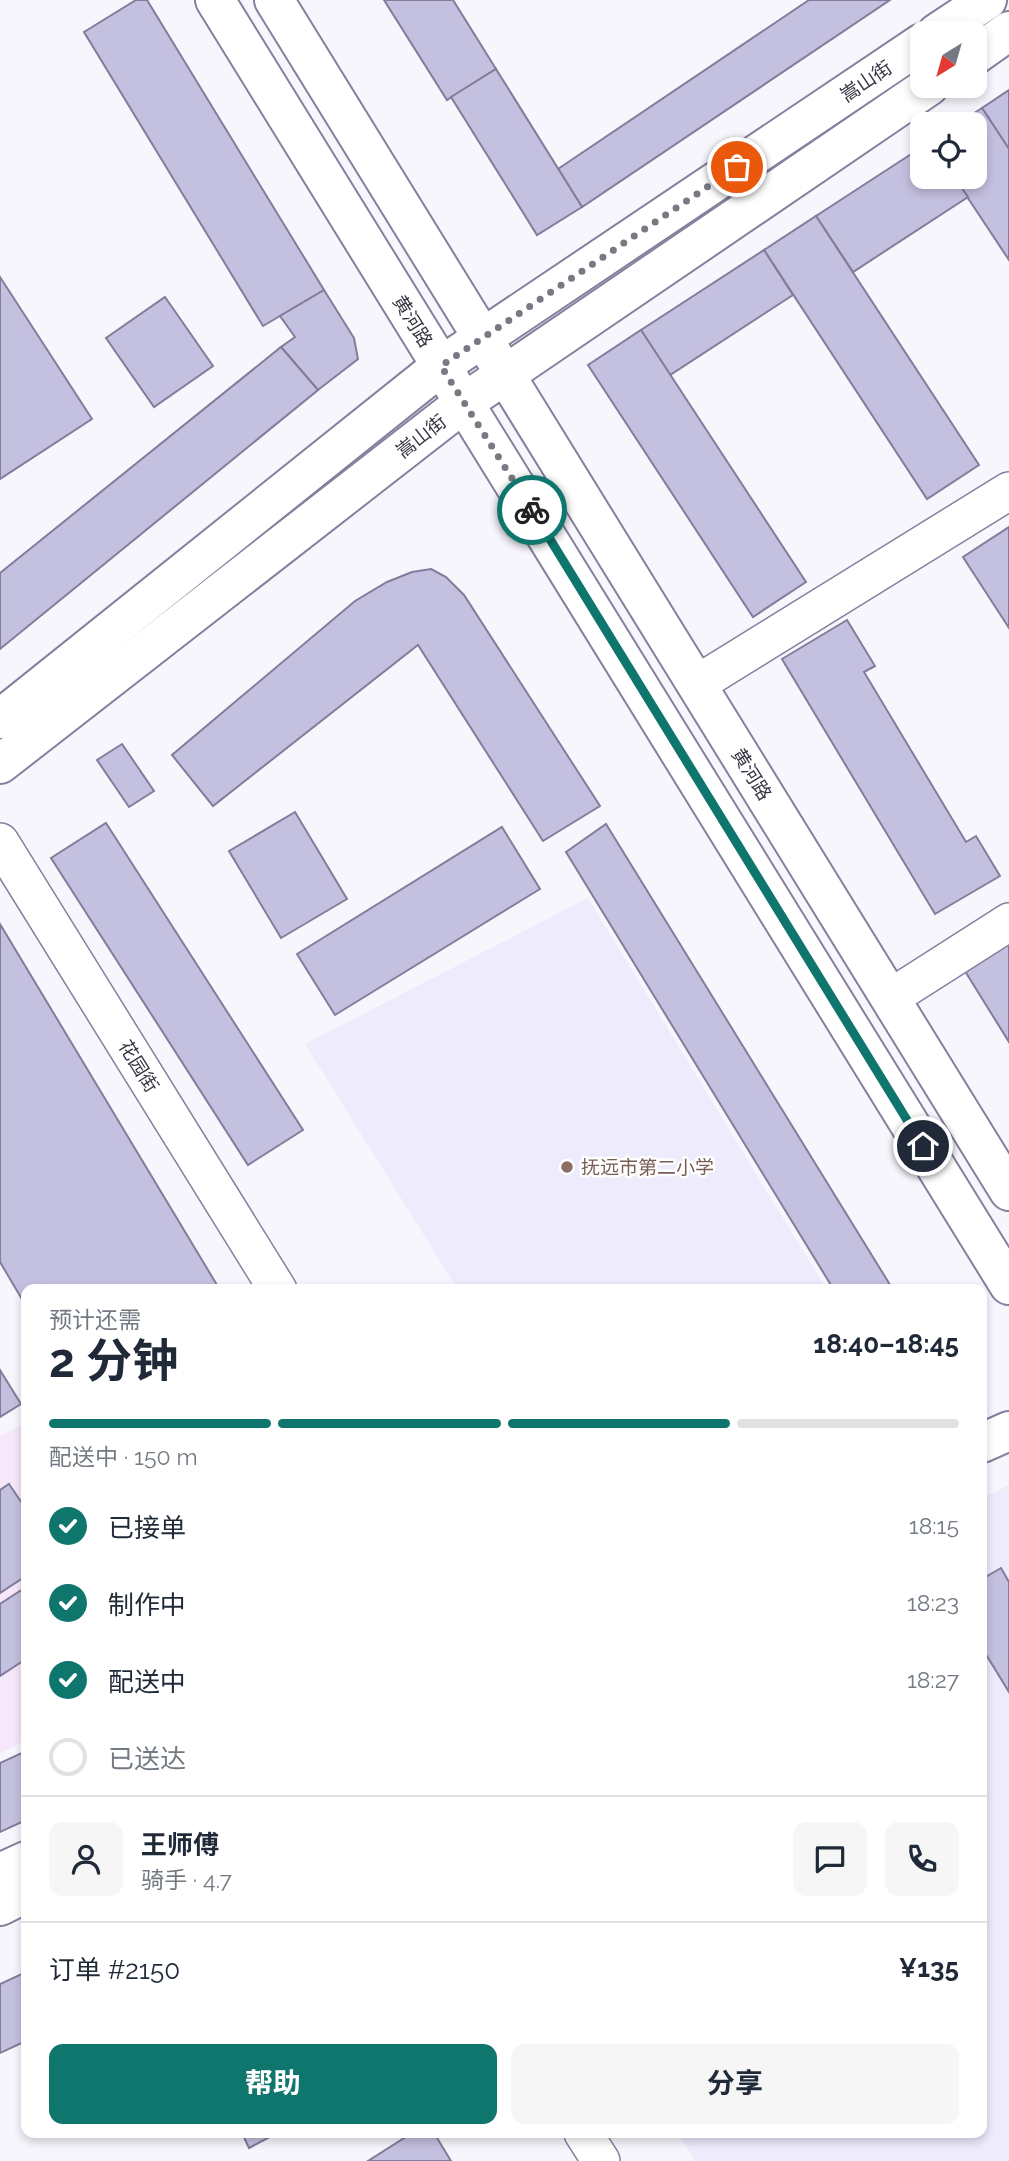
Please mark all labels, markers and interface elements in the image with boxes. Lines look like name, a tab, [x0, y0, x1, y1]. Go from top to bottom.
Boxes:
north arrow	[910, 21, 987, 98]
map controls	[910, 21, 987, 189]
street label: 嵩山街	[836, 56, 896, 106]
button: locate	[910, 112, 987, 189]
pin	[707, 137, 767, 197]
icon: bag	[718, 148, 756, 186]
street label: 黄河路	[389, 291, 437, 351]
street label: 嵩山街	[392, 410, 450, 462]
courier	[497, 475, 567, 545]
icon: bike	[513, 491, 551, 529]
street label: 黄河路	[728, 744, 776, 804]
street label: 花园街	[115, 1036, 163, 1096]
pin	[893, 1116, 953, 1176]
icon: home	[904, 1127, 942, 1165]
place label: 抚远市第二小学	[581, 1156, 714, 1178]
marker: 抚远市第二小学	[559, 1159, 575, 1175]
text: 预计还需	[49, 1306, 141, 1333]
text: 18:40–18:45	[813, 1329, 959, 1359]
text: 2 分钟	[49, 1334, 178, 1388]
text: 配送中 · 150 m	[49, 1443, 198, 1470]
icon: check	[49, 1507, 87, 1545]
text: 18:15	[909, 1512, 959, 1539]
text: 已接单	[108, 1513, 186, 1543]
icon: check	[49, 1584, 87, 1622]
text: 18:23	[907, 1589, 959, 1616]
text: 制作中	[108, 1590, 186, 1620]
icon: check	[49, 1661, 87, 1699]
text: 18:27	[907, 1666, 959, 1693]
text: 配送中	[108, 1667, 186, 1697]
text: 已送达	[108, 1744, 186, 1774]
button: person	[49, 1822, 123, 1896]
button: chat	[793, 1822, 867, 1896]
button: phone	[885, 1822, 959, 1896]
text: 王师傅	[141, 1830, 219, 1860]
text: 骑手 · 4.7	[141, 1866, 232, 1893]
text: ¥135	[899, 1953, 959, 1983]
text: 订单 #2150	[49, 1955, 180, 1985]
button: 帮助	[49, 2044, 497, 2124]
button: 分享	[511, 2044, 959, 2124]

